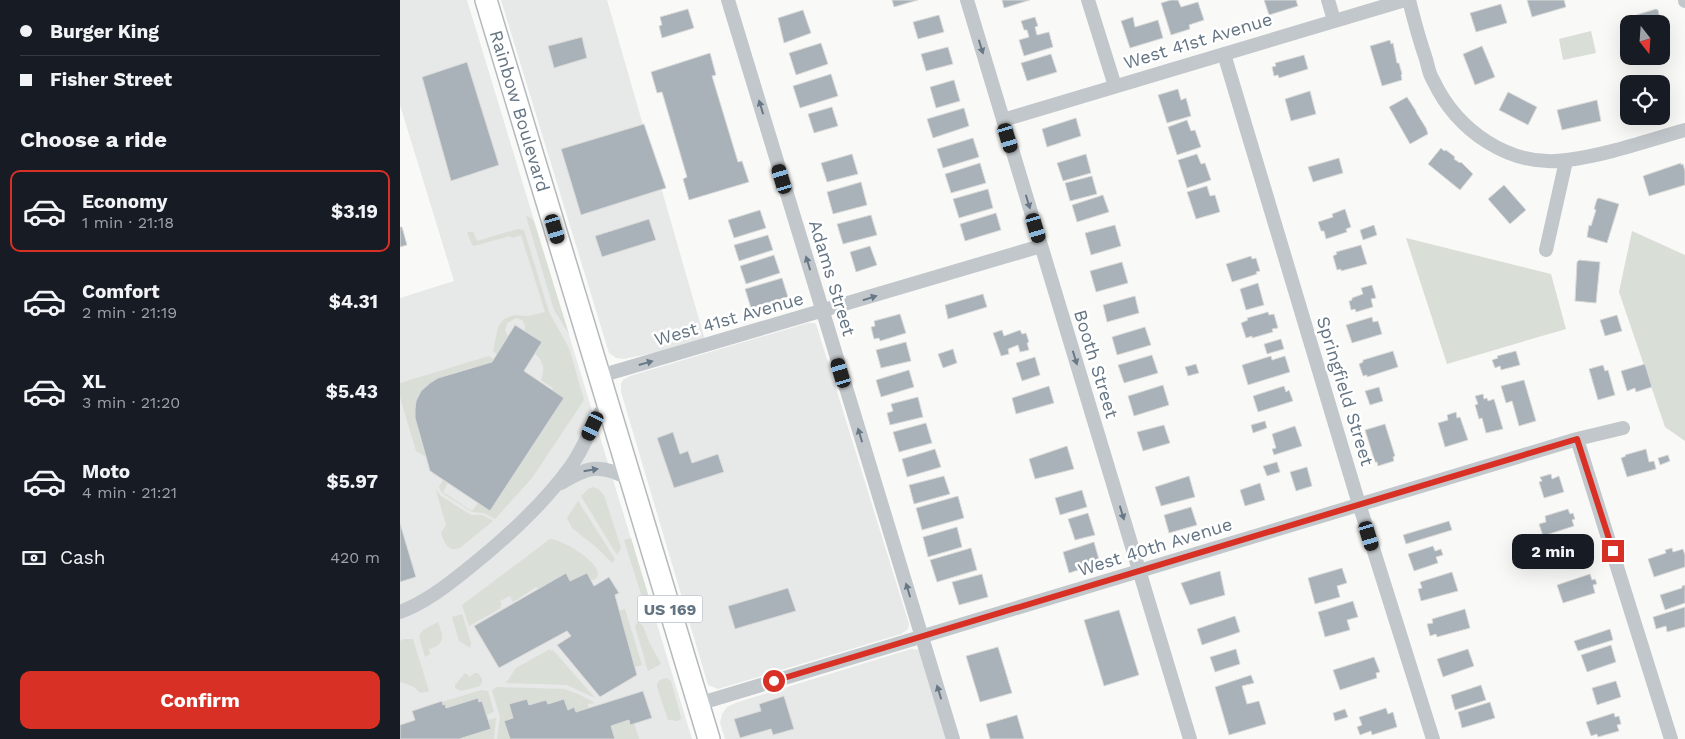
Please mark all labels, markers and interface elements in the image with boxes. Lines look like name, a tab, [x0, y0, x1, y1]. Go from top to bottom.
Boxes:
street label: West 41st Avenue	[1121, 8, 1275, 73]
north arrow	[1620, 15, 1670, 65]
map controls	[1620, 15, 1670, 125]
text: Burger King	[50, 20, 159, 43]
street label: Rainbow Boulevard	[486, 28, 554, 194]
one-way arrow	[977, 39, 985, 54]
text: Fisher Street	[50, 68, 172, 91]
button: locate	[1620, 75, 1670, 125]
one-way arrow	[756, 100, 764, 115]
car	[996, 121, 1019, 155]
text: Choose a ride	[20, 127, 167, 152]
car	[770, 162, 793, 196]
icon: car	[22, 189, 67, 234]
text: Economy	[82, 190, 167, 213]
one-way arrow	[1025, 195, 1032, 210]
text: $3.19	[331, 200, 378, 223]
car	[1024, 211, 1047, 245]
car	[543, 212, 566, 246]
text: 1 min · 21:18	[82, 213, 174, 232]
street label: Adams Street	[805, 217, 860, 339]
one-way arrow	[803, 255, 811, 270]
icon: car	[22, 279, 67, 324]
text: Comfort	[82, 280, 160, 303]
street label: West 41st Avenue	[652, 287, 806, 350]
text: $4.31	[329, 290, 378, 313]
one-way arrow	[862, 293, 877, 301]
text: 2 min · 21:19	[82, 303, 177, 322]
street label: Booth Street	[1070, 307, 1123, 421]
street label: Springfield Street	[1313, 314, 1378, 468]
one-way arrow	[1071, 350, 1079, 365]
car	[829, 356, 852, 390]
one-way arrow	[639, 358, 654, 366]
icon: car	[22, 369, 67, 414]
text: XL	[82, 370, 106, 393]
text: $5.43	[326, 380, 378, 403]
text: 3 min · 21:20	[82, 393, 180, 412]
car	[579, 409, 606, 443]
one-way arrow	[856, 428, 864, 443]
icon: car	[22, 459, 67, 504]
text: Moto	[82, 460, 130, 483]
one-way arrow	[584, 466, 600, 474]
text: $5.97	[326, 470, 378, 493]
text: 4 min · 21:21	[82, 483, 177, 502]
one-way arrow	[1118, 506, 1126, 521]
street label: West 40th Avenue	[1075, 513, 1235, 580]
car	[1357, 519, 1380, 553]
callout: 2 min	[1513, 534, 1596, 568]
route end	[1602, 540, 1624, 562]
text: 2 min	[1531, 542, 1575, 561]
icon: cash	[20, 544, 48, 572]
text: Cash	[60, 546, 106, 569]
text: 420 m	[330, 548, 380, 567]
one-way arrow	[904, 583, 912, 598]
road number: US 169	[638, 596, 702, 622]
route start	[763, 670, 785, 692]
button: Confirm	[20, 671, 380, 729]
one-way arrow	[935, 685, 943, 700]

